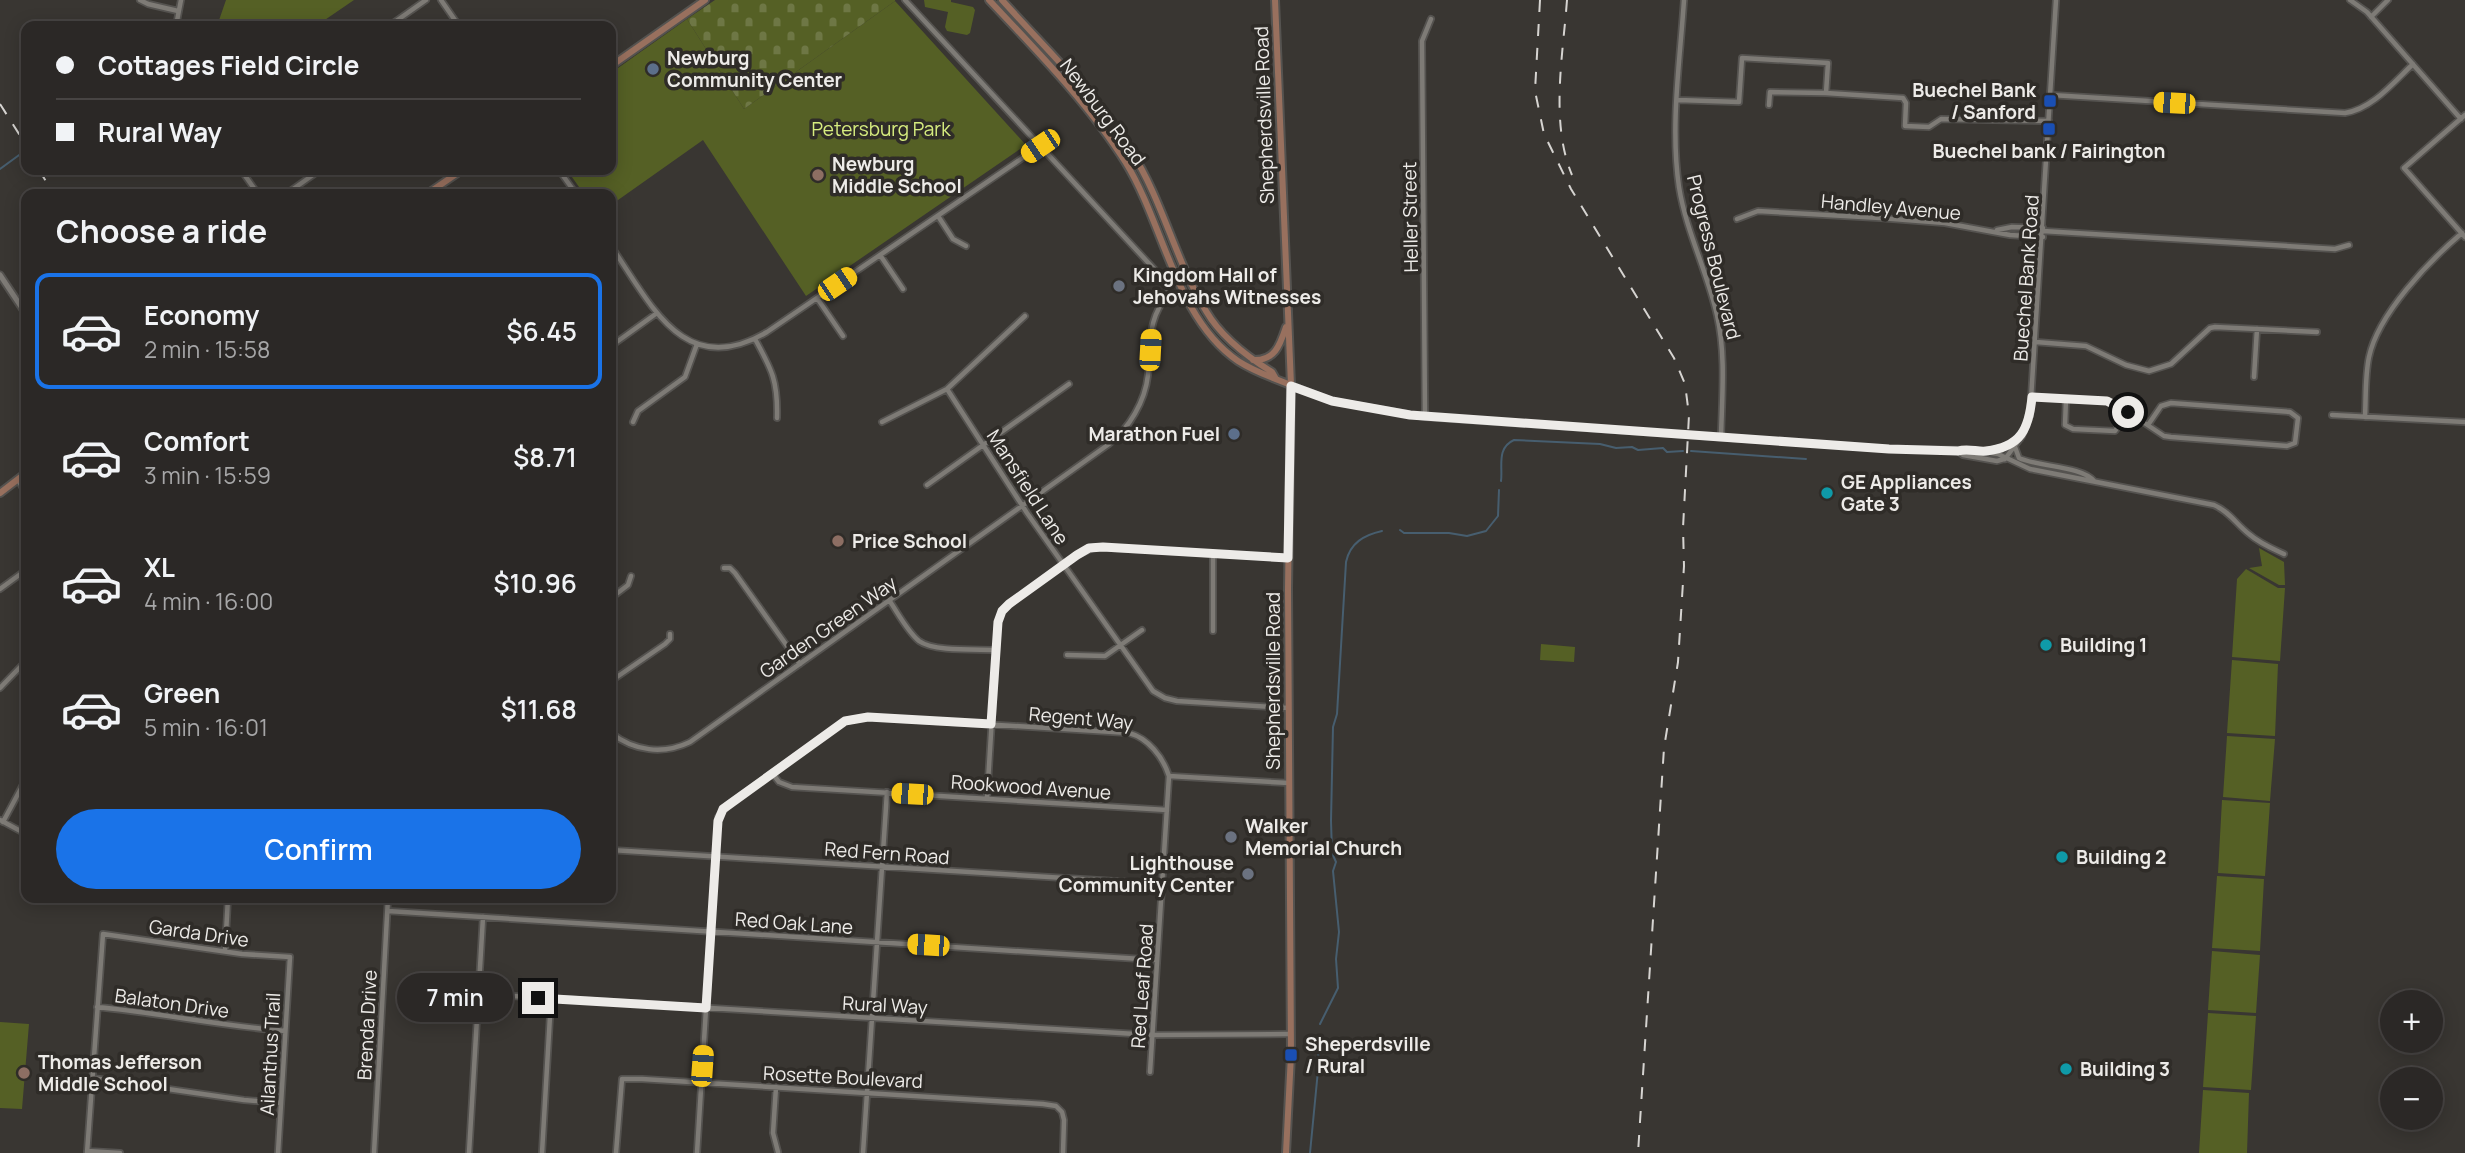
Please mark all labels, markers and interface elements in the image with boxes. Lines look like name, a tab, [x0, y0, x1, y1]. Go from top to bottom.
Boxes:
street label: Shepherdsville Road	[1248, 26, 1280, 204]
place label: Newburg Community Center	[667, 45, 843, 93]
text: Cottages Field Circle	[98, 47, 359, 83]
street label: Newburg Road	[1054, 53, 1152, 171]
marker: Newburg Community Center	[645, 61, 661, 77]
place label: Buechel Bank / Sanford	[1912, 77, 2037, 125]
car	[2153, 91, 2196, 115]
marker: Buechel Bank / Sanford	[2042, 93, 2058, 109]
text: Rural Way	[98, 114, 222, 150]
park label: Petersburg Park	[811, 116, 951, 142]
marker: Buechel bank / Fairington	[2041, 121, 2057, 137]
car	[1017, 126, 1064, 166]
place label: Buechel bank / Fairington	[1933, 138, 2165, 164]
place label: Newburg Middle School	[832, 151, 962, 199]
street label: Heller Street	[1396, 162, 1424, 272]
marker: Newburg Middle School	[810, 167, 826, 183]
street label: Progress Boulevard	[1681, 172, 1747, 342]
street label: Handley Avenue	[1820, 188, 1962, 226]
street label: Buechel Bank Road	[2007, 194, 2045, 362]
text: Choose a ride	[56, 209, 267, 253]
place label: Kingdom Hall of Jehovahs Witnesses	[1133, 262, 1321, 310]
car	[814, 264, 861, 304]
marker: Kingdom Hall of Jehovahs Witnesses	[1111, 278, 1127, 294]
text: Economy	[144, 297, 259, 333]
icon: car	[60, 300, 123, 363]
text: $6.45	[507, 313, 577, 349]
car	[1139, 328, 1162, 372]
text: 2 min · 15:58	[144, 333, 270, 365]
route start	[2112, 396, 2144, 428]
place label: Marathon Fuel	[1088, 421, 1220, 447]
text: Comfort	[144, 423, 250, 459]
street label: Mansfield Lane	[981, 424, 1075, 550]
icon: car	[60, 426, 123, 489]
marker: Marathon Fuel	[1226, 426, 1242, 442]
text: $8.71	[513, 439, 577, 475]
text: 3 min · 15:59	[144, 459, 271, 491]
place label: GE Appliances Gate 3	[1841, 469, 1972, 517]
marker: GE Appliances Gate 3	[1819, 485, 1835, 501]
place label: Price School	[852, 528, 967, 554]
marker: Price School	[830, 533, 846, 549]
text: XL	[144, 549, 175, 585]
icon: car	[60, 552, 123, 615]
text: $10.96	[494, 565, 577, 601]
street label: Garden Green Way	[754, 570, 902, 684]
text: 4 min · 16:00	[144, 585, 273, 617]
street label: Shepherdsville Road	[1260, 592, 1286, 770]
place label: Building 1	[2060, 632, 2147, 658]
marker: Building 1	[2038, 637, 2054, 653]
text: Green	[144, 675, 220, 711]
icon: car	[60, 678, 123, 741]
text: $11.68	[501, 691, 577, 727]
street label: Regent Way	[1028, 700, 1134, 736]
text: 5 min · 16:01	[144, 711, 268, 743]
street label: Rookwood Avenue	[950, 768, 1112, 806]
car	[891, 782, 934, 806]
button: Confirm	[56, 809, 581, 889]
place label: Walker Memorial Church	[1245, 813, 1402, 861]
marker: Walker Memorial Church	[1223, 829, 1239, 845]
street label: Red Fern Road	[823, 836, 951, 870]
place label: Building 2	[2076, 844, 2166, 870]
marker: Building 2	[2054, 849, 2070, 865]
place label: Lighthouse Community Center	[1059, 850, 1234, 898]
marker: Lighthouse Community Center	[1240, 866, 1256, 882]
street label: Red Oak Lane	[734, 906, 854, 940]
street label: Garda Drive	[147, 913, 251, 953]
street label: Red Leaf Road	[1125, 923, 1159, 1049]
car	[907, 933, 950, 957]
street label: Brenda Drive	[351, 969, 383, 1081]
callout: 7 min	[398, 974, 514, 1023]
text: 7 min	[426, 981, 484, 1013]
street label: Balaton Drive	[113, 982, 231, 1024]
route end	[522, 982, 554, 1014]
street label: Rural Way	[842, 990, 928, 1020]
map controls	[2380, 990, 2443, 1130]
button: +	[2380, 990, 2443, 1053]
street label: Ailanthus Trail	[254, 992, 286, 1116]
place label: Sheperdsville / Rural	[1305, 1031, 1431, 1079]
car	[691, 1044, 714, 1088]
marker: Sheperdsville / Rural	[1283, 1047, 1299, 1063]
place label: Thomas Jefferson Middle School	[38, 1049, 202, 1097]
place label: Building 3	[2080, 1056, 2170, 1082]
street label: Rosette Boulevard	[762, 1060, 924, 1094]
marker: Building 3	[2058, 1061, 2074, 1077]
marker: Thomas Jefferson Middle School	[16, 1065, 32, 1081]
button: −	[2380, 1067, 2443, 1130]

